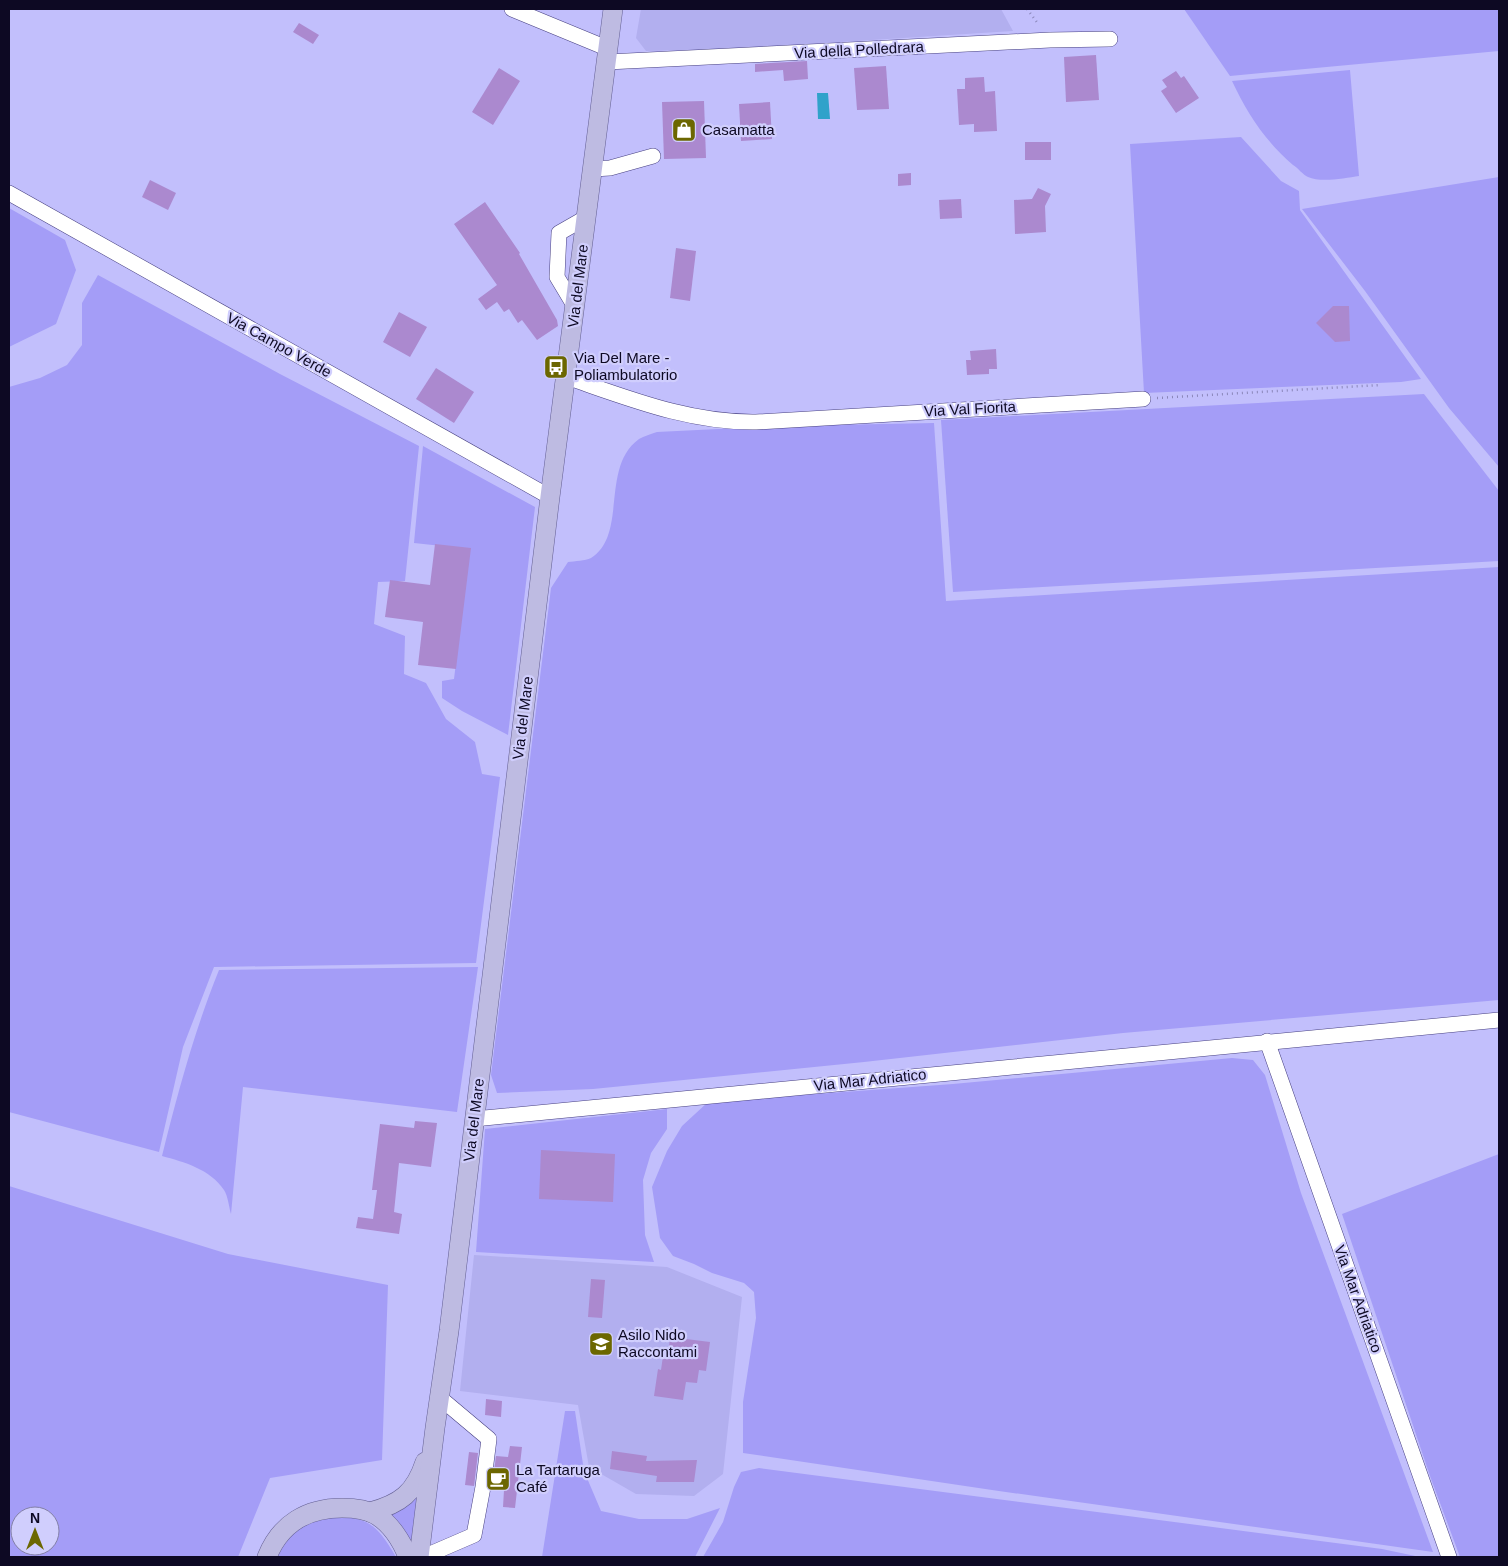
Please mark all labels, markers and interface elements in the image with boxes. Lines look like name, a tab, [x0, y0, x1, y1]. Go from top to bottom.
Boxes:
street label: Via della Polledrara	[794, 38, 925, 61]
shop icon: Casamatta	[671, 117, 697, 143]
place label: Casamatta	[702, 121, 775, 138]
street label: Via del Mare	[564, 243, 591, 329]
street label: Via Campo Verde	[224, 309, 335, 380]
place label: Via Del Mare - Poliambulatorio	[574, 349, 677, 383]
bus stop icon: Via Del Mare - Poliambulatorio	[543, 354, 569, 380]
street label: Via Val Fiorita	[924, 398, 1017, 419]
street label: Via del Mare	[509, 675, 536, 761]
street label: Via Mar Adriatico	[813, 1065, 927, 1094]
street label: Via del Mare	[460, 1077, 487, 1163]
street label: Via Mar Adriatico	[1331, 1243, 1386, 1355]
place label: Asilo Nido Raccontami	[618, 1326, 697, 1360]
school or university icon: Asilo Nido Raccontami	[588, 1331, 614, 1357]
place label: La Tartaruga Café	[516, 1461, 601, 1495]
cafe icon: La Tartaruga Café	[485, 1466, 511, 1492]
north arrow	[10, 1506, 60, 1556]
text: N	[30, 1510, 40, 1526]

